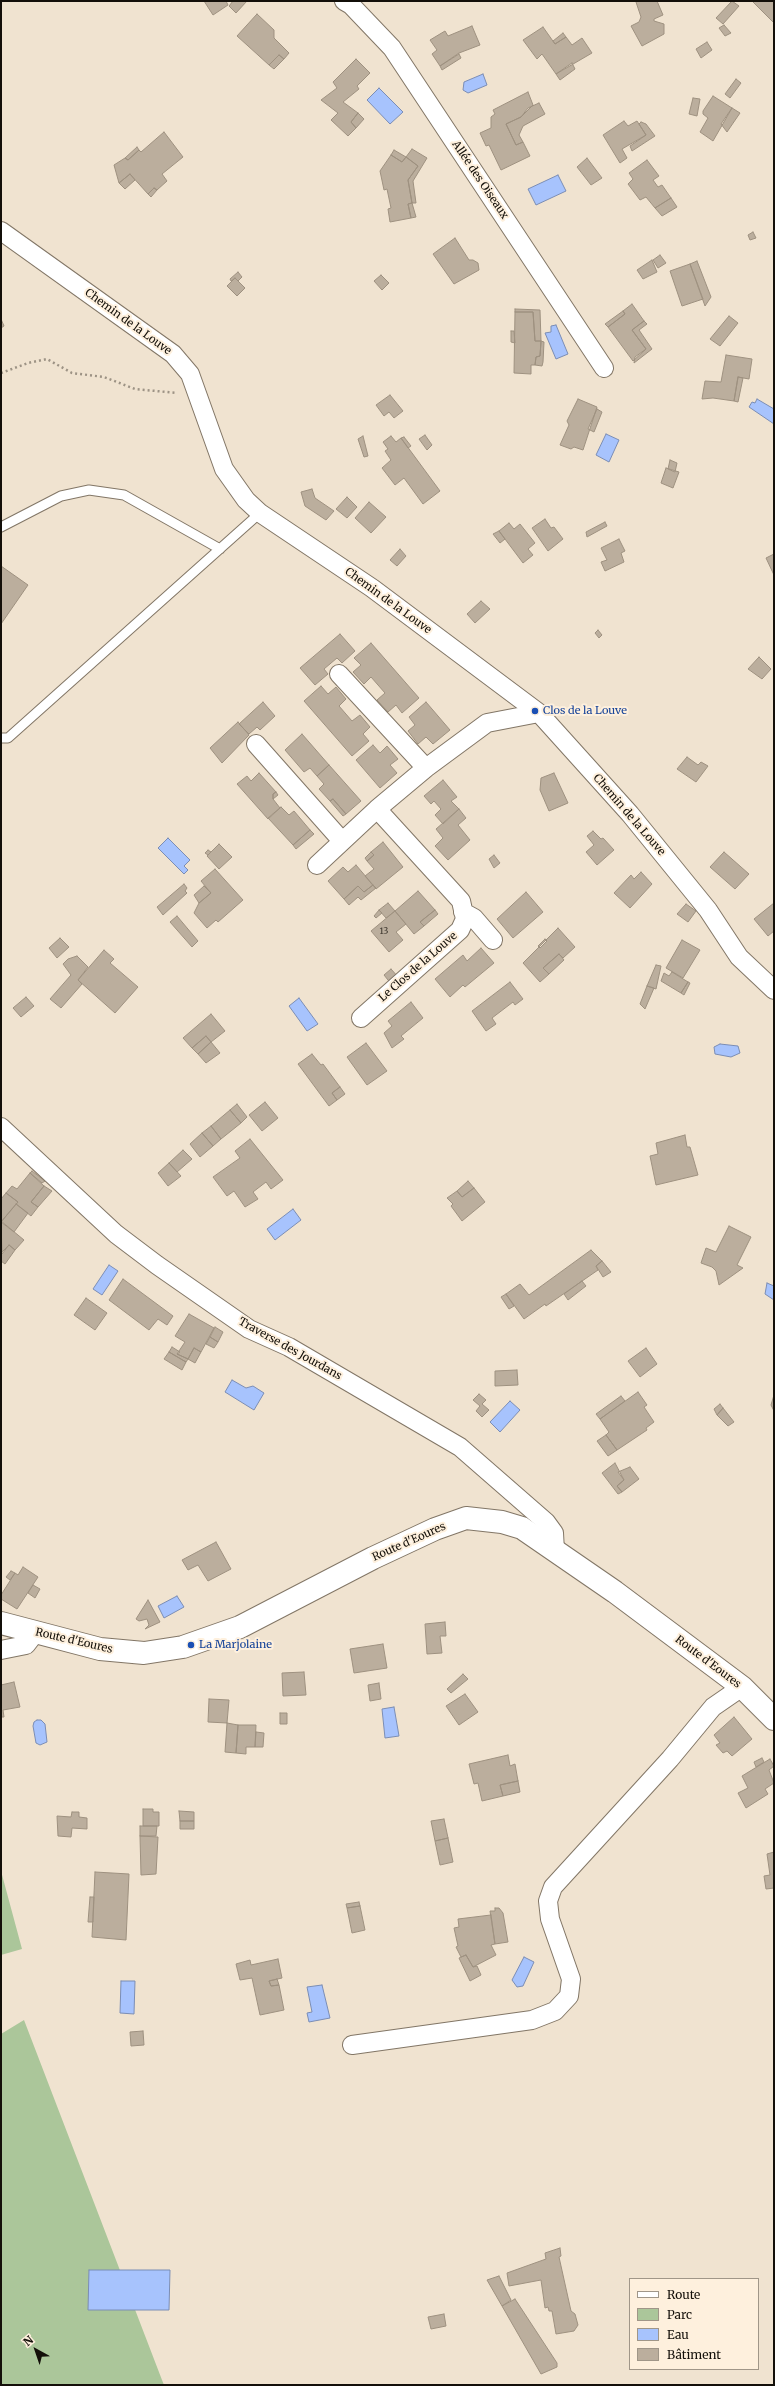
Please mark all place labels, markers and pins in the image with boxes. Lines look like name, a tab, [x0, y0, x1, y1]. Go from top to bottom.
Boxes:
place label: Clos de la Louve	[543, 704, 627, 718]
marker: Clos de la Louve	[530, 706, 540, 716]
place label: La Marjolaine	[199, 1638, 272, 1652]
marker: La Marjolaine	[186, 1640, 196, 1650]

